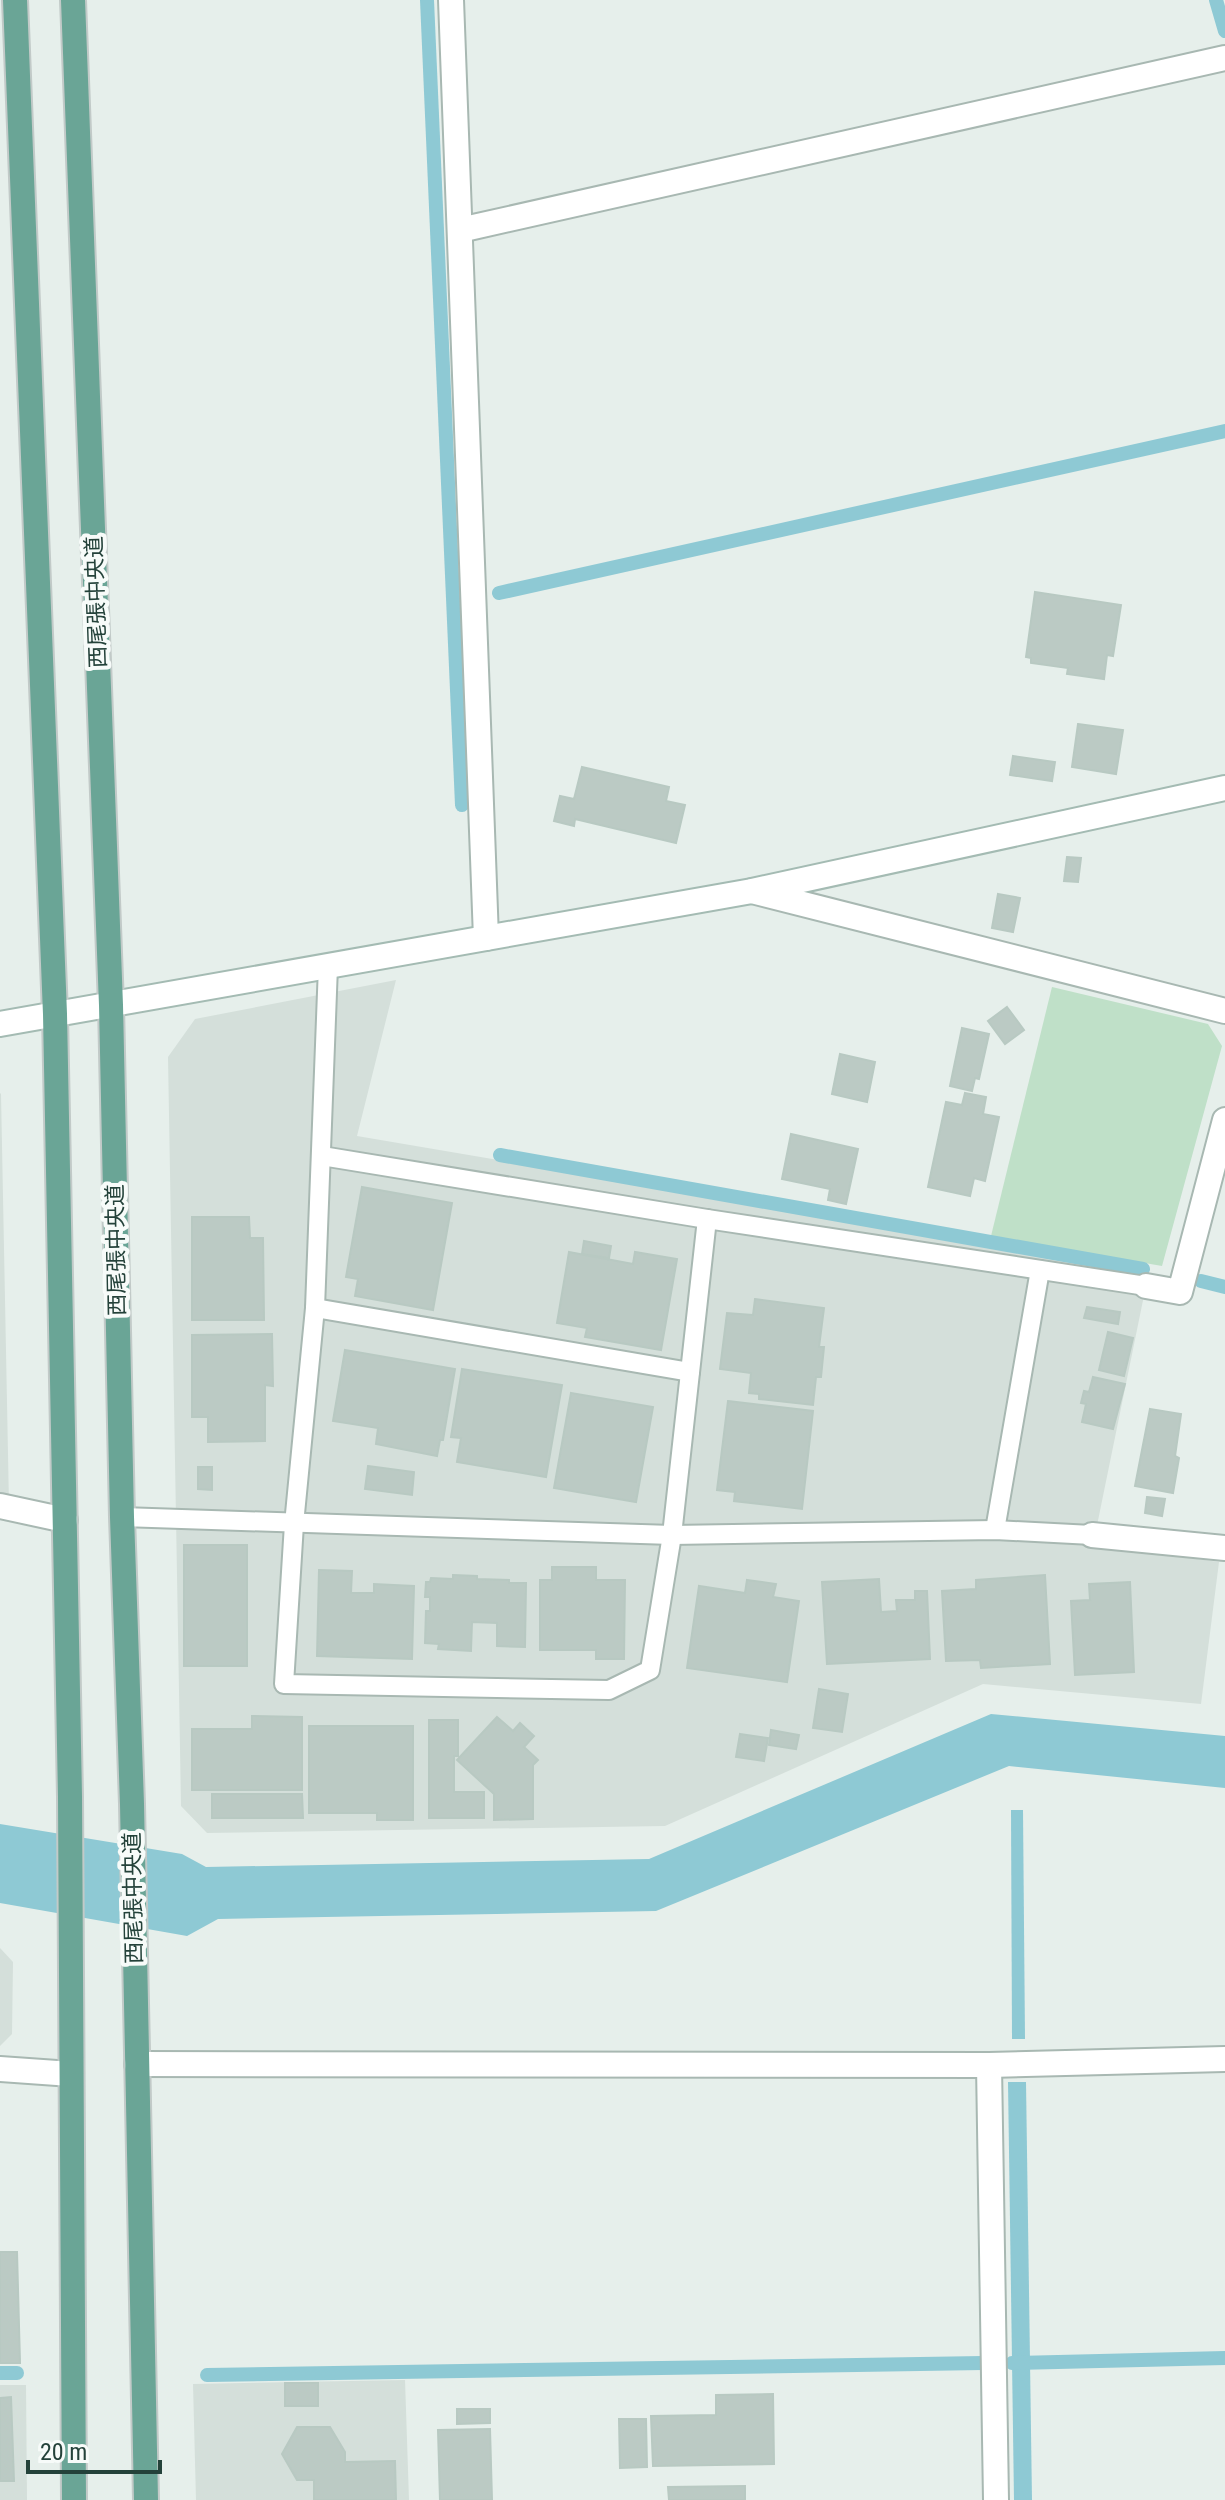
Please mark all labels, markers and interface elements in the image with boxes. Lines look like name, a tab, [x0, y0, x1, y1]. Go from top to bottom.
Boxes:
street label: 西尾張中央道	[81, 536, 111, 668]
street label: 西尾張中央道	[102, 1184, 130, 1316]
street label: 西尾張中央道	[119, 1832, 147, 1964]
scale bar	[28, 2424, 160, 2474]
text: 20 m	[40, 2438, 87, 2466]

